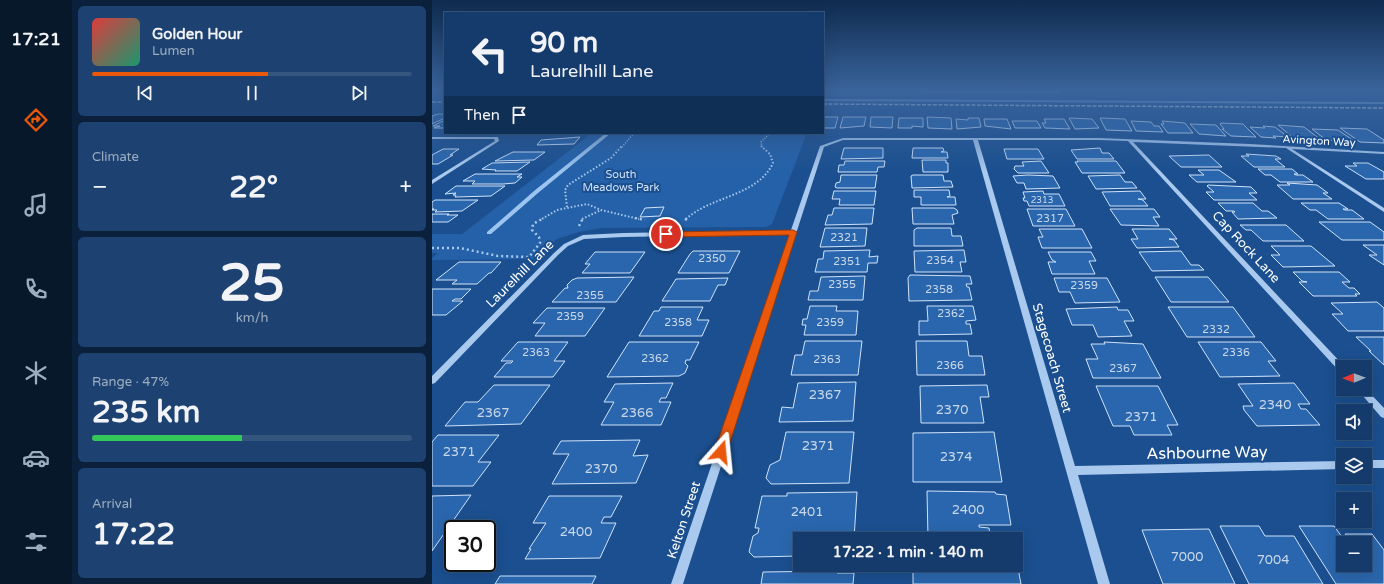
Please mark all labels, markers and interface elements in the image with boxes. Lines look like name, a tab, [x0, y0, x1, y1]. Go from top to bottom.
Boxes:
text: Golden Hour	[152, 25, 242, 43]
text: 90 m	[530, 26, 598, 60]
text: 17:21	[11, 28, 61, 50]
icon: left	[464, 28, 516, 80]
text: Lumen	[152, 43, 195, 59]
text: Laurelhill Lane	[530, 60, 653, 82]
icon: previous	[134, 82, 156, 104]
icon: pause	[241, 82, 263, 104]
icon: next	[348, 82, 370, 104]
icon: arrive	[508, 104, 530, 126]
icon: directions	[22, 106, 50, 134]
text: Then	[464, 106, 500, 124]
street label: Avington Way	[1282, 133, 1356, 149]
text: Climate	[92, 149, 139, 165]
park label: South Meadows Park	[583, 168, 659, 194]
text: 22°	[229, 169, 278, 206]
text: −	[92, 174, 108, 200]
text: +	[400, 174, 412, 200]
icon: music	[22, 191, 50, 219]
house number: 2313	[1031, 195, 1053, 206]
street label: Cap Rock Lane	[1209, 208, 1283, 286]
house number: 2317	[1036, 212, 1064, 225]
pin	[649, 217, 683, 251]
icon: arrive	[655, 223, 677, 245]
house number: 2321	[830, 231, 858, 244]
street label: Laurelhill Lane	[483, 237, 557, 311]
text: 25	[219, 252, 285, 315]
house number: 2350	[698, 252, 726, 265]
house number: 2354	[926, 254, 954, 267]
house number: 2351	[833, 255, 861, 268]
icon: phone	[22, 275, 50, 303]
house number: 2355	[828, 278, 856, 291]
house number: 2359	[1070, 279, 1098, 292]
house number: 2358	[925, 283, 953, 296]
house number: 2355	[576, 289, 604, 302]
street label: Stagecoach Street	[1029, 301, 1075, 415]
house number: 2362	[937, 307, 965, 320]
text: km/h	[236, 310, 268, 326]
house number: 2359	[556, 310, 584, 323]
house number: 2358	[664, 316, 692, 329]
house number: 2359	[816, 316, 844, 329]
house number: 2332	[1202, 323, 1230, 336]
house number: 2363	[522, 346, 550, 359]
house number: 2336	[1222, 346, 1250, 359]
house number: 2362	[641, 352, 669, 365]
house number: 2363	[813, 353, 841, 366]
icon: climate	[22, 359, 50, 387]
house number: 2366	[936, 359, 964, 372]
north arrow	[1336, 360, 1372, 396]
map controls	[1336, 360, 1372, 572]
house number: 2367	[1109, 362, 1137, 375]
text: Range · 47%	[92, 374, 169, 390]
house number: 2367	[809, 387, 841, 403]
text: 235 km	[92, 394, 200, 431]
house number: 2340	[1259, 397, 1291, 413]
house number: 2370	[936, 402, 968, 418]
button: sound	[1336, 404, 1372, 440]
house number: 2367	[477, 405, 509, 421]
house number: 2366	[621, 405, 653, 421]
house number: 2371	[1125, 409, 1157, 425]
position arrow	[700, 431, 742, 473]
house number: 2371	[802, 438, 834, 454]
street label: Ashbourne Way	[1146, 442, 1268, 464]
icon: car	[22, 444, 50, 472]
house number: 2371	[443, 444, 475, 460]
button: layers	[1336, 448, 1372, 484]
house number: 2374	[940, 449, 972, 465]
house number: 2370	[585, 461, 617, 477]
street label: Kelton Street	[664, 479, 704, 561]
button: +	[1336, 492, 1372, 528]
text: Arrival	[92, 496, 132, 512]
house number: 2400	[952, 502, 984, 518]
house number: 2401	[791, 504, 823, 520]
text: 17:22	[92, 516, 175, 553]
speed limit sign: 30	[444, 520, 496, 572]
house number: 2400	[560, 524, 592, 540]
icon: filters	[22, 528, 50, 556]
button: −	[1336, 536, 1372, 572]
text: 17:22 · 1 min · 140 m	[833, 543, 983, 561]
house number: 7000	[1171, 549, 1203, 565]
house number: 7004	[1257, 552, 1289, 568]

